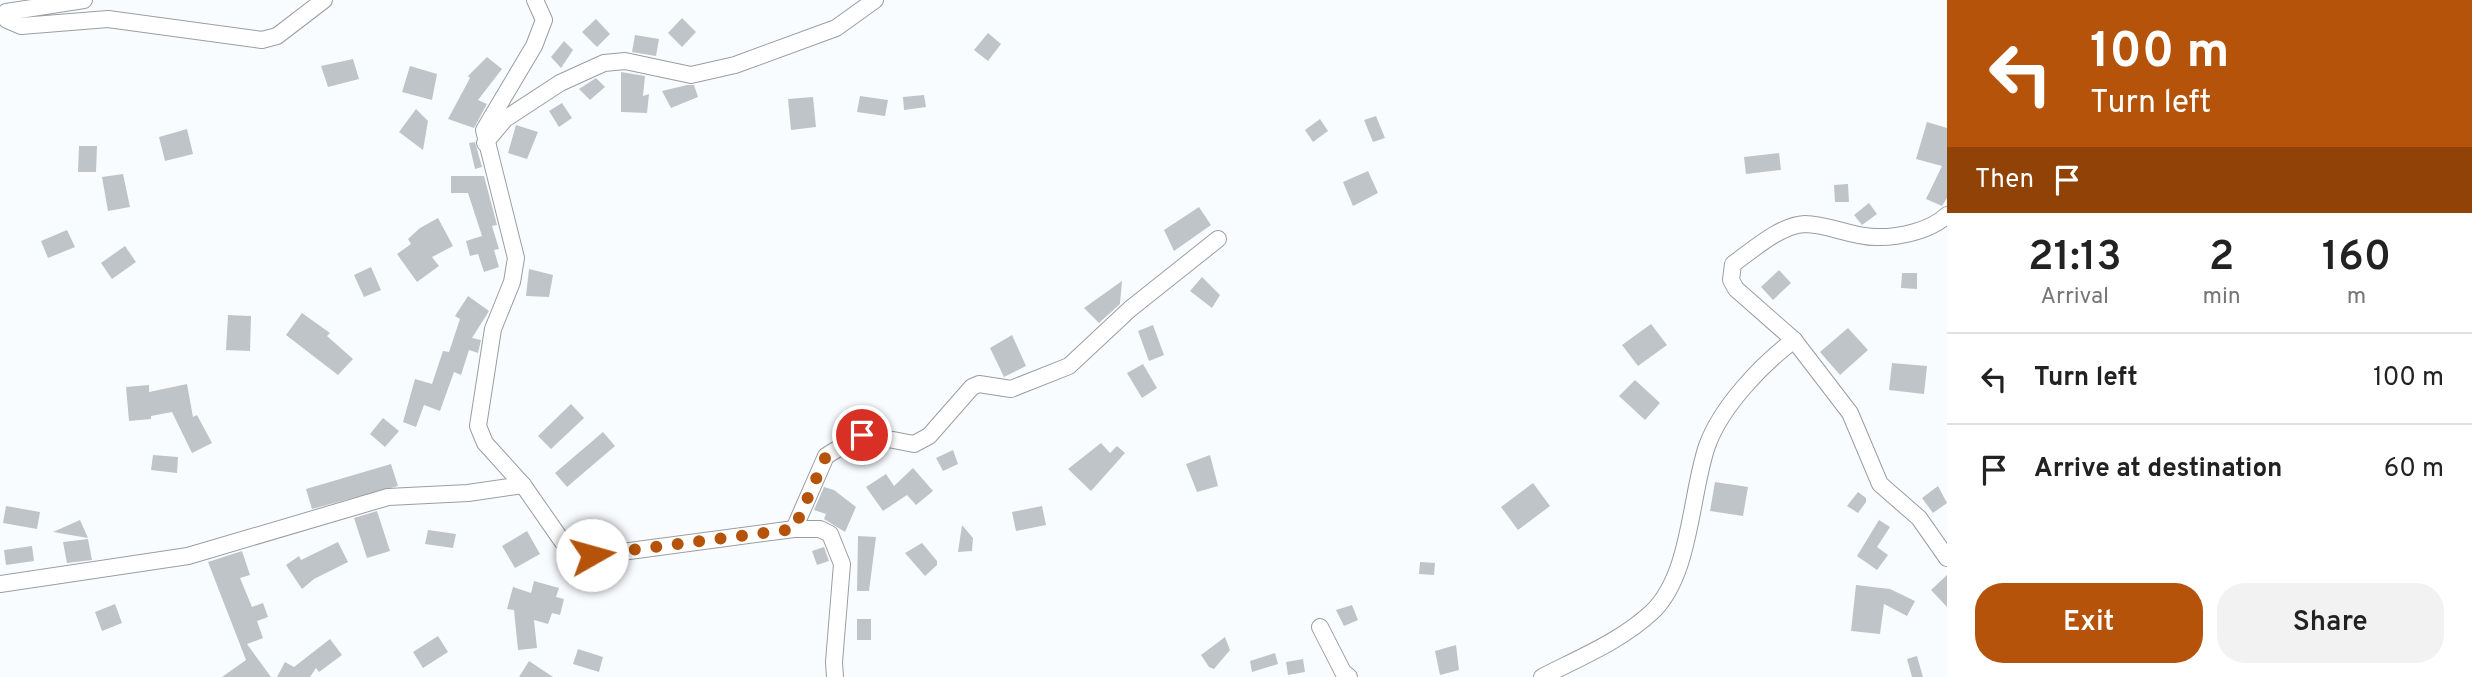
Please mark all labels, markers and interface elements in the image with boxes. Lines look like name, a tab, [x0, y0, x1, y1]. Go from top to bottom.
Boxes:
text: 100 m	[2090, 23, 2229, 85]
icon: left	[1975, 28, 2066, 119]
text: Turn left	[2090, 84, 2211, 124]
icon: arrive	[2048, 161, 2086, 199]
text: Then	[1975, 164, 2034, 197]
text: 21:13	[2028, 232, 2122, 285]
text: 2	[2209, 232, 2235, 285]
text: 160	[2322, 232, 2391, 285]
text: Arrival	[2040, 283, 2109, 312]
text: min	[2203, 283, 2241, 312]
text: m	[2347, 283, 2366, 312]
icon: left	[1975, 360, 2013, 398]
text: Turn left	[2034, 362, 2138, 395]
text: 100 m	[2373, 362, 2444, 395]
pin	[832, 405, 892, 465]
icon: arrive	[843, 416, 881, 454]
icon: arrive	[1975, 451, 2013, 489]
text: Arrive at destination	[2034, 453, 2282, 486]
text: 60 m	[2384, 453, 2444, 486]
position arrow	[555, 518, 629, 592]
button: Exit	[1975, 583, 2203, 663]
button: Share	[2217, 583, 2444, 663]

